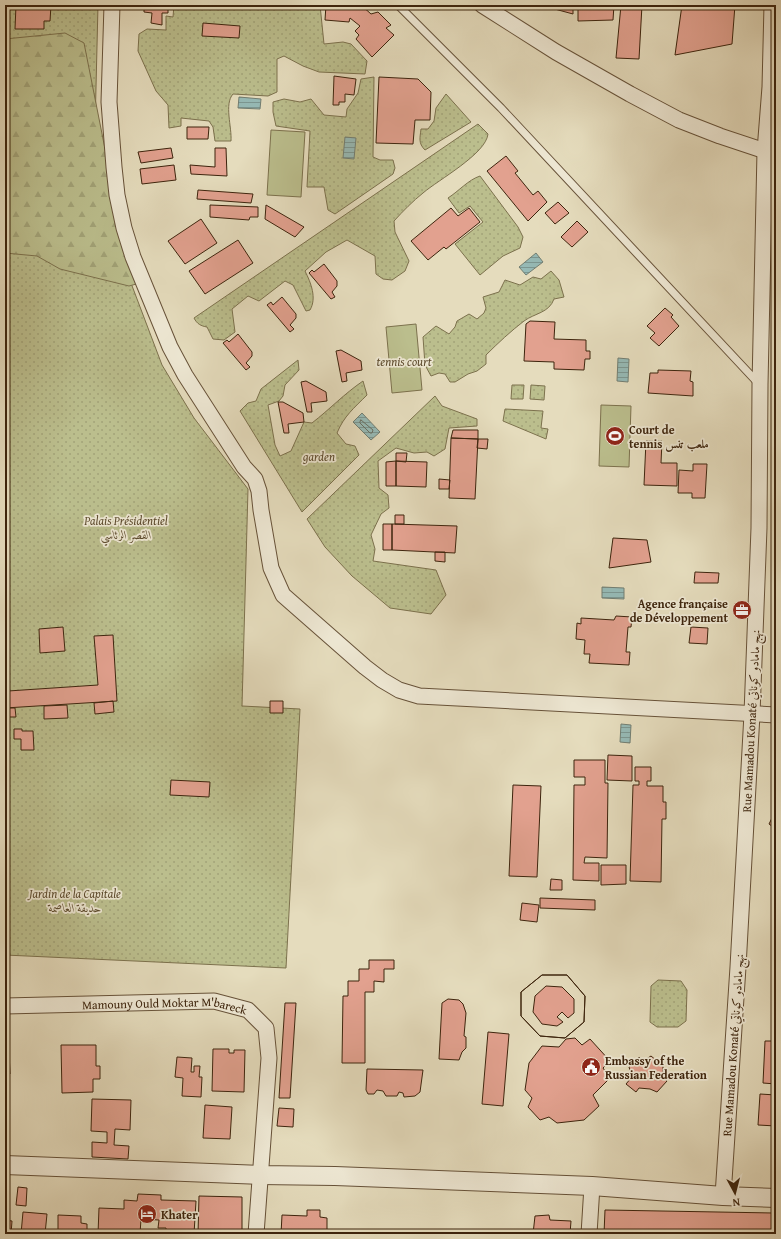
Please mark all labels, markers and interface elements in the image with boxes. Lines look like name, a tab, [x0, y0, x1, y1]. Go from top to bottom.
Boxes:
park label: tennis court	[377, 353, 432, 370]
place label: Court de tennis ملعب تنس	[629, 421, 709, 452]
sports icon: Court de tennis ملعب تنس	[604, 425, 626, 447]
park label: garden	[302, 448, 335, 465]
park label: Palais Présidentiel القصر الرئاسي	[83, 512, 168, 546]
place label: Agence française de Développement	[630, 595, 728, 626]
office icon: Agence française de Développement	[731, 599, 753, 621]
street label: Rue Mamadou Konaté نهج مامادو كوناتي	[738, 629, 767, 813]
park label: Jardin de la Capitale حديقة العاصمة	[27, 885, 121, 916]
street label: Rue Mamadou Konaté نهج مامادو كوناتي	[718, 953, 751, 1137]
street label: Mamouny Ould Moktar M'bareck	[82, 992, 250, 1018]
place label: Embassy of the Russian Federation	[605, 1052, 707, 1083]
public building icon: Embassy of the Russian Federation	[580, 1056, 602, 1078]
north arrow	[715, 1173, 755, 1213]
text: N	[731, 1195, 741, 1211]
hotel icon: Khater	[136, 1203, 158, 1225]
place label: Khater	[161, 1206, 198, 1223]

